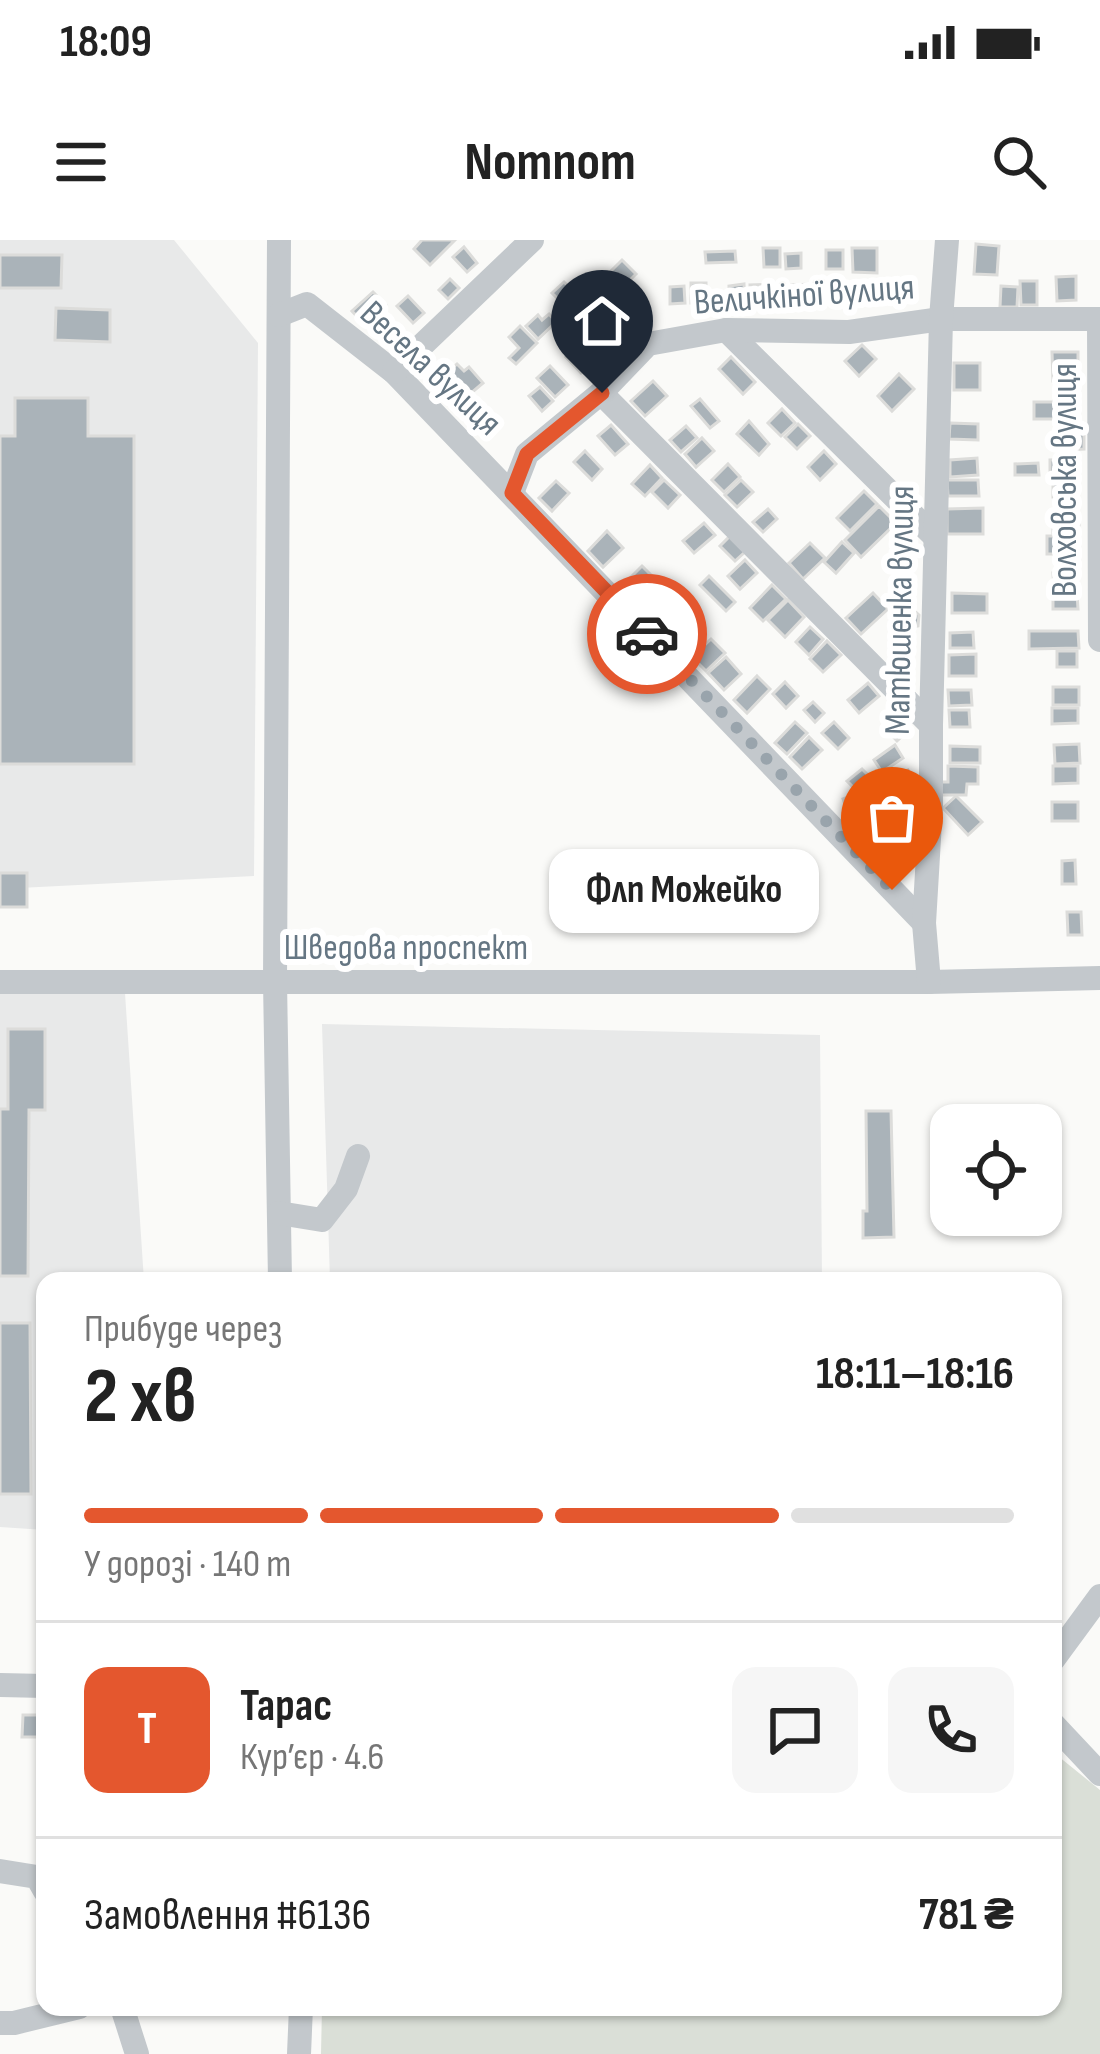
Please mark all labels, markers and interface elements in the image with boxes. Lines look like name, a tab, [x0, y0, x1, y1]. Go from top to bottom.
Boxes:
text: 18:09	[60, 15, 152, 70]
icon: menu	[48, 129, 114, 195]
icon: search	[986, 129, 1052, 195]
text: Nomnom	[464, 130, 636, 195]
street label: Величкіної вулиця	[693, 266, 916, 325]
pin	[551, 270, 653, 393]
icon: home	[569, 288, 635, 354]
street label: Весела вулиця	[351, 293, 510, 445]
street label: Волховська вулиця	[1044, 363, 1087, 597]
street label: Матюшенка вулиця	[877, 485, 924, 735]
courier	[587, 574, 707, 694]
icon: car	[614, 601, 680, 667]
pin	[841, 767, 943, 890]
icon: bag	[859, 785, 925, 851]
callout: Флп Можейко	[550, 848, 820, 932]
text: Флп Можейко	[586, 867, 782, 914]
street label: Шведова проспект	[284, 927, 528, 970]
map controls	[930, 1104, 1062, 1236]
button: locate	[930, 1104, 1062, 1236]
text: Прибуде через	[84, 1306, 282, 1353]
text: 18:11–18:16	[816, 1347, 1014, 1402]
text: 2 хв	[84, 1351, 197, 1444]
text: У дорозі · 140 m	[84, 1541, 291, 1588]
button: chat	[732, 1667, 858, 1793]
button: phone	[888, 1667, 1014, 1793]
text: Тарас	[240, 1679, 332, 1734]
text: Т	[137, 1702, 157, 1757]
text: Кур’єр · 4.6	[240, 1734, 384, 1781]
text: Замовлення #6136	[84, 1888, 371, 1943]
text: 781 ₴	[919, 1888, 1014, 1943]

